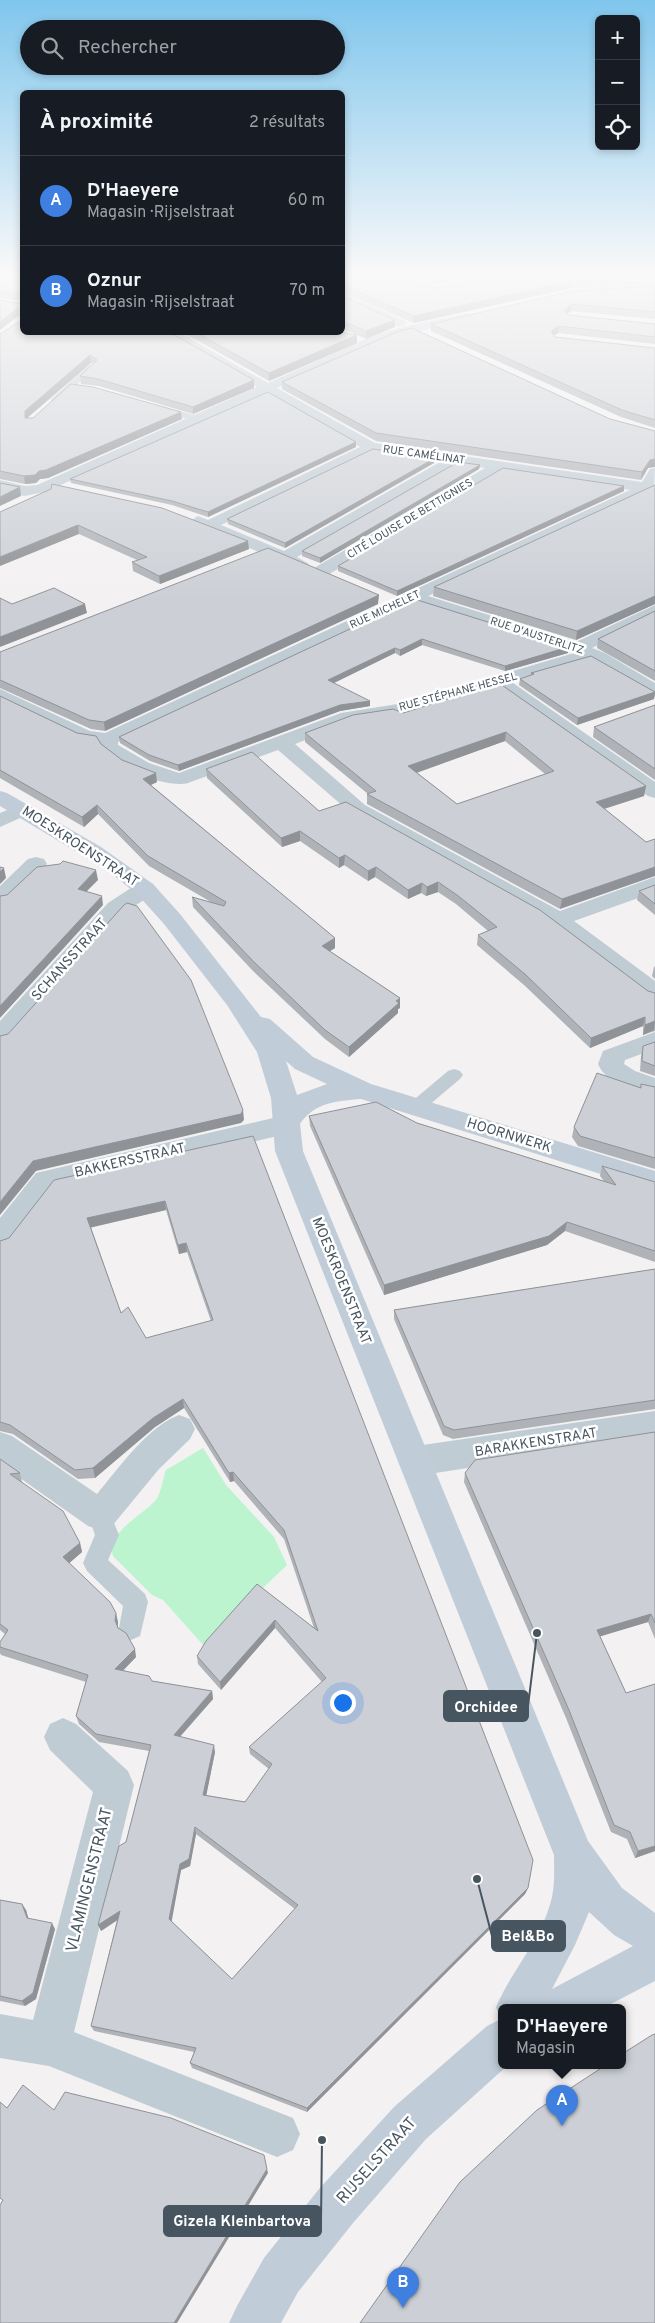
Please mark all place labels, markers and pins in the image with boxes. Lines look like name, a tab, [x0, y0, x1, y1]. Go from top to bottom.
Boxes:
callout: Orchidee	[444, 1691, 528, 1721]
callout: Bel&Bo	[492, 1921, 565, 1951]
pin: A	[546, 2085, 578, 2126]
callout: Gizela Kleinbartova	[164, 2206, 321, 2236]
pin: B	[387, 2267, 419, 2308]

